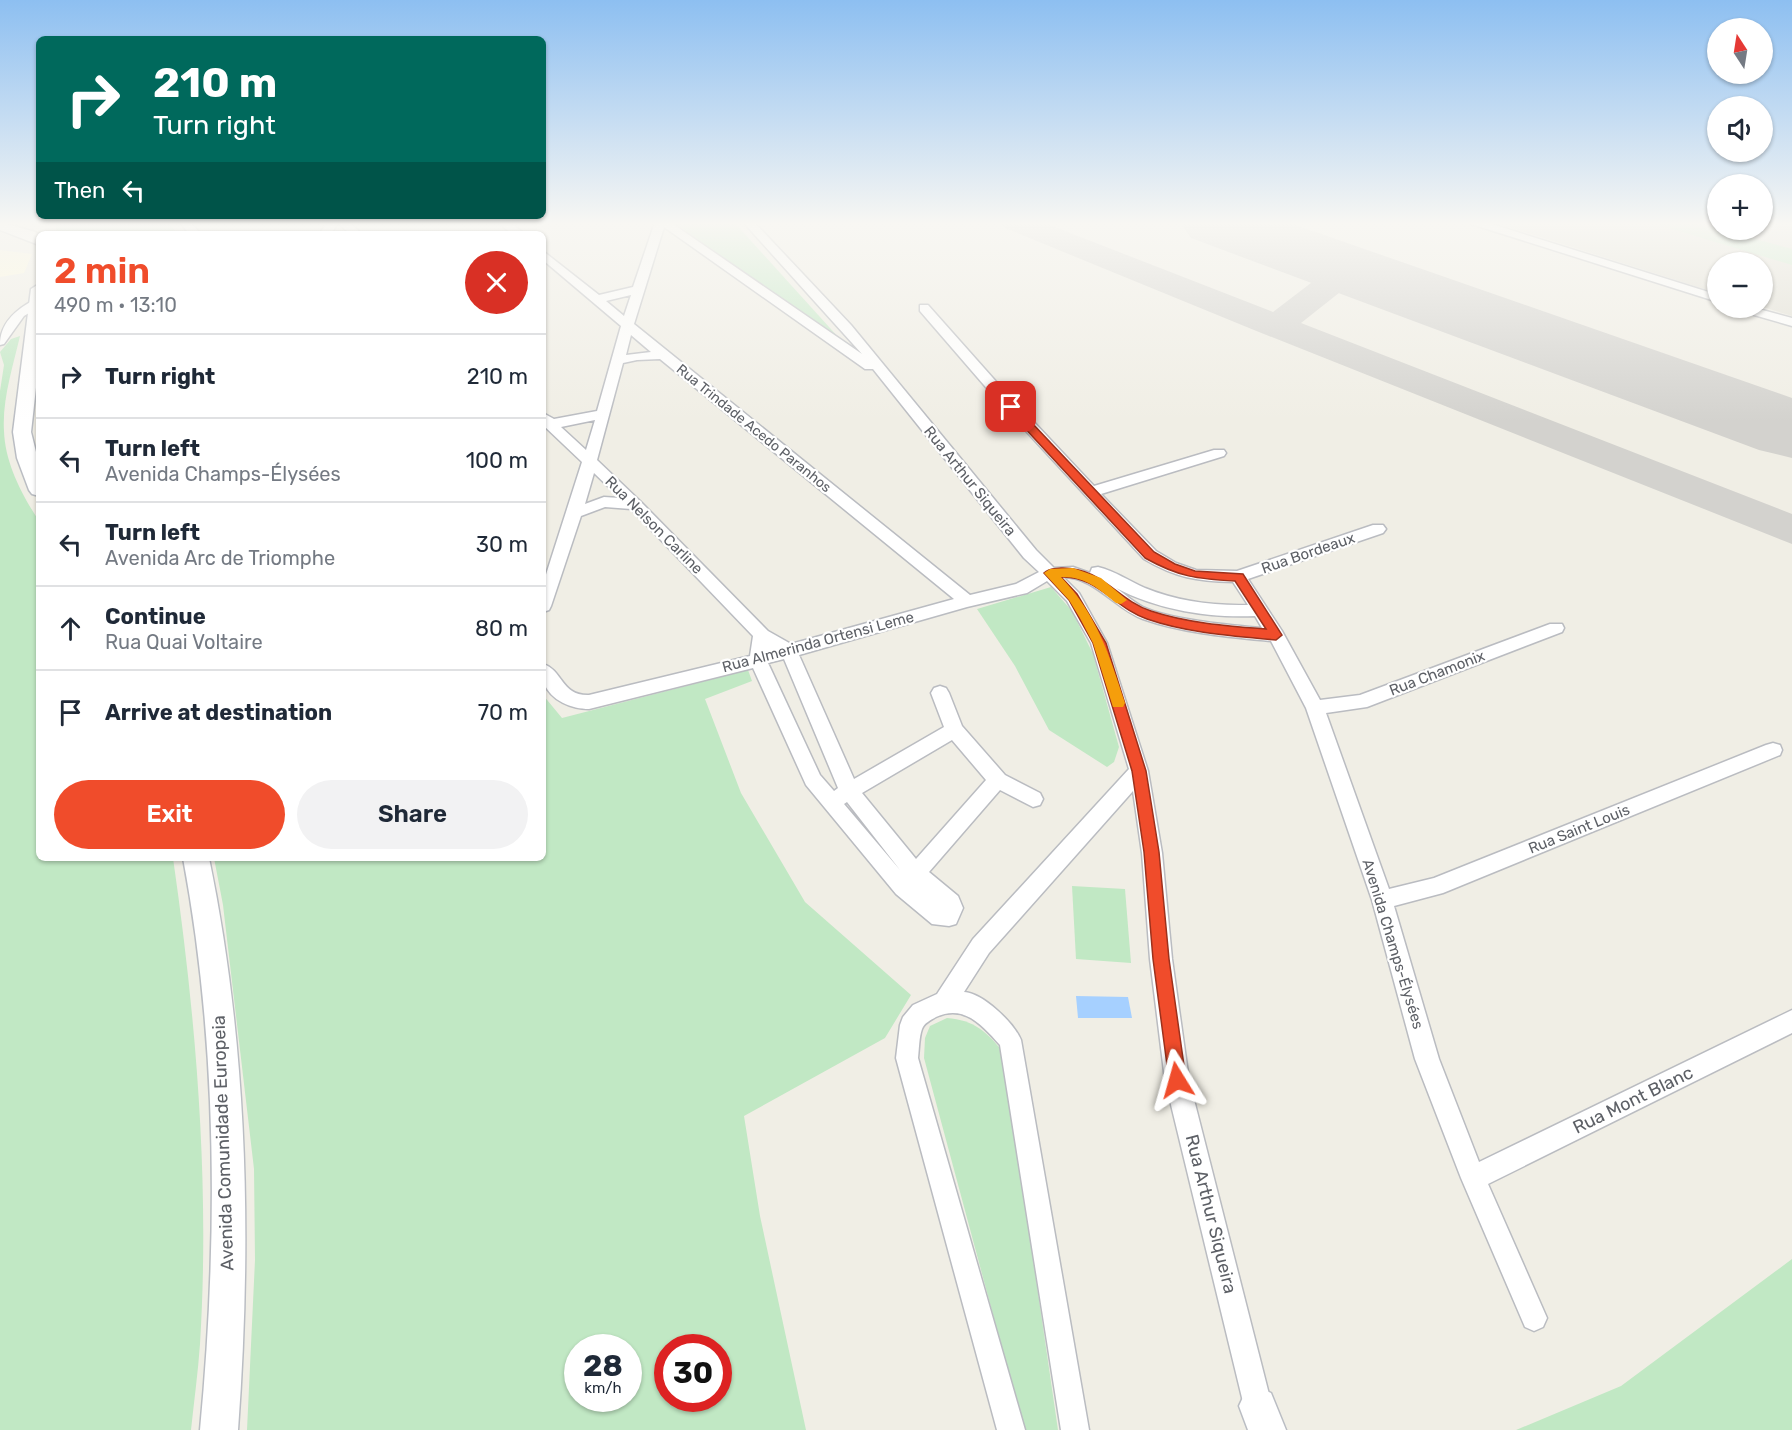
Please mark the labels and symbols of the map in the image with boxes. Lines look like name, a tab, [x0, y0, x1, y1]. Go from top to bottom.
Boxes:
north arrow	[1707, 18, 1773, 84]
street label: Rua Trindade Acedo Paranhos	[673, 361, 835, 496]
pin	[985, 381, 1036, 432]
street label: Rua Arthur Siqueira	[920, 422, 1020, 540]
street label: Rua Nelson Carline	[601, 472, 707, 578]
street label: Rua Bordeaux	[1259, 529, 1357, 577]
street label: Rua Almerinda Ortensi Leme	[720, 608, 916, 676]
street label: Rua Chamonix	[1387, 647, 1487, 699]
street label: Rua Saint Louis	[1526, 800, 1633, 858]
street label: Avenida Champs-Élysées	[1359, 857, 1428, 1032]
street label: Avenida Comunidade Europeia	[208, 1015, 238, 1271]
position arrow	[1145, 1048, 1209, 1112]
street label: Rua Mont Blanc	[1569, 1061, 1697, 1139]
street label: Rua Arthur Siqueira	[1181, 1132, 1241, 1296]
speed limit sign: 30	[654, 1334, 732, 1412]

